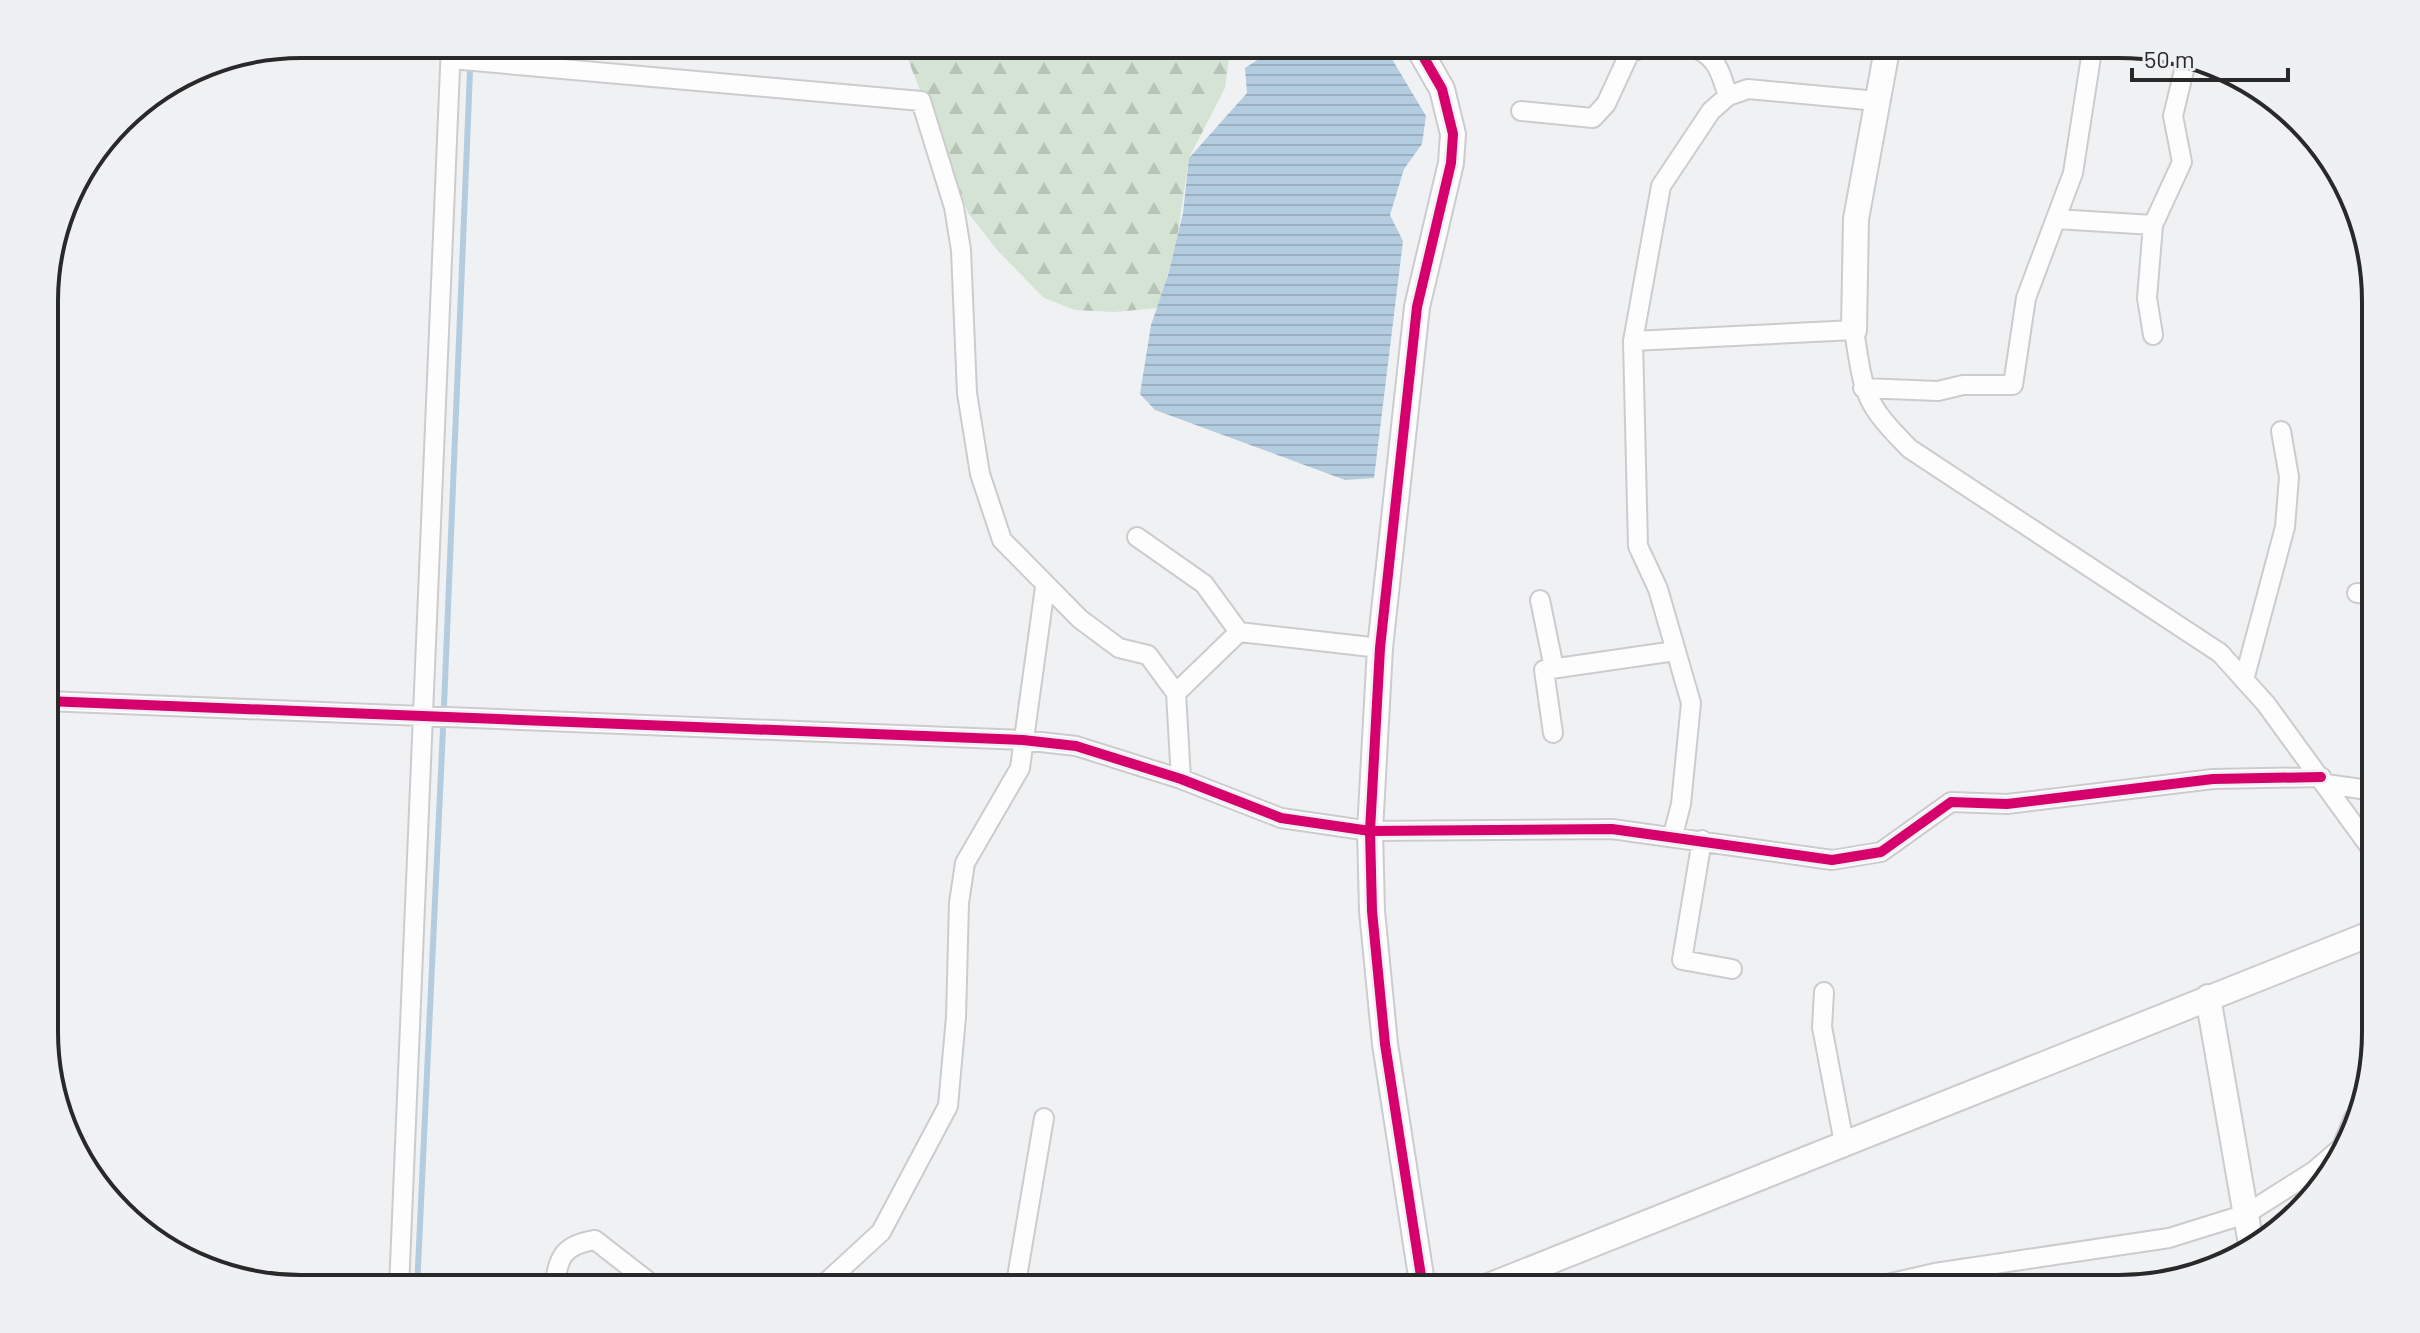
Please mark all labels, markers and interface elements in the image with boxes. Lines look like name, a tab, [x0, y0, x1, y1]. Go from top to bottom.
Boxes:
scale bar	[2132, 32, 2288, 82]
text: 50 m	[2144, 44, 2195, 73]

